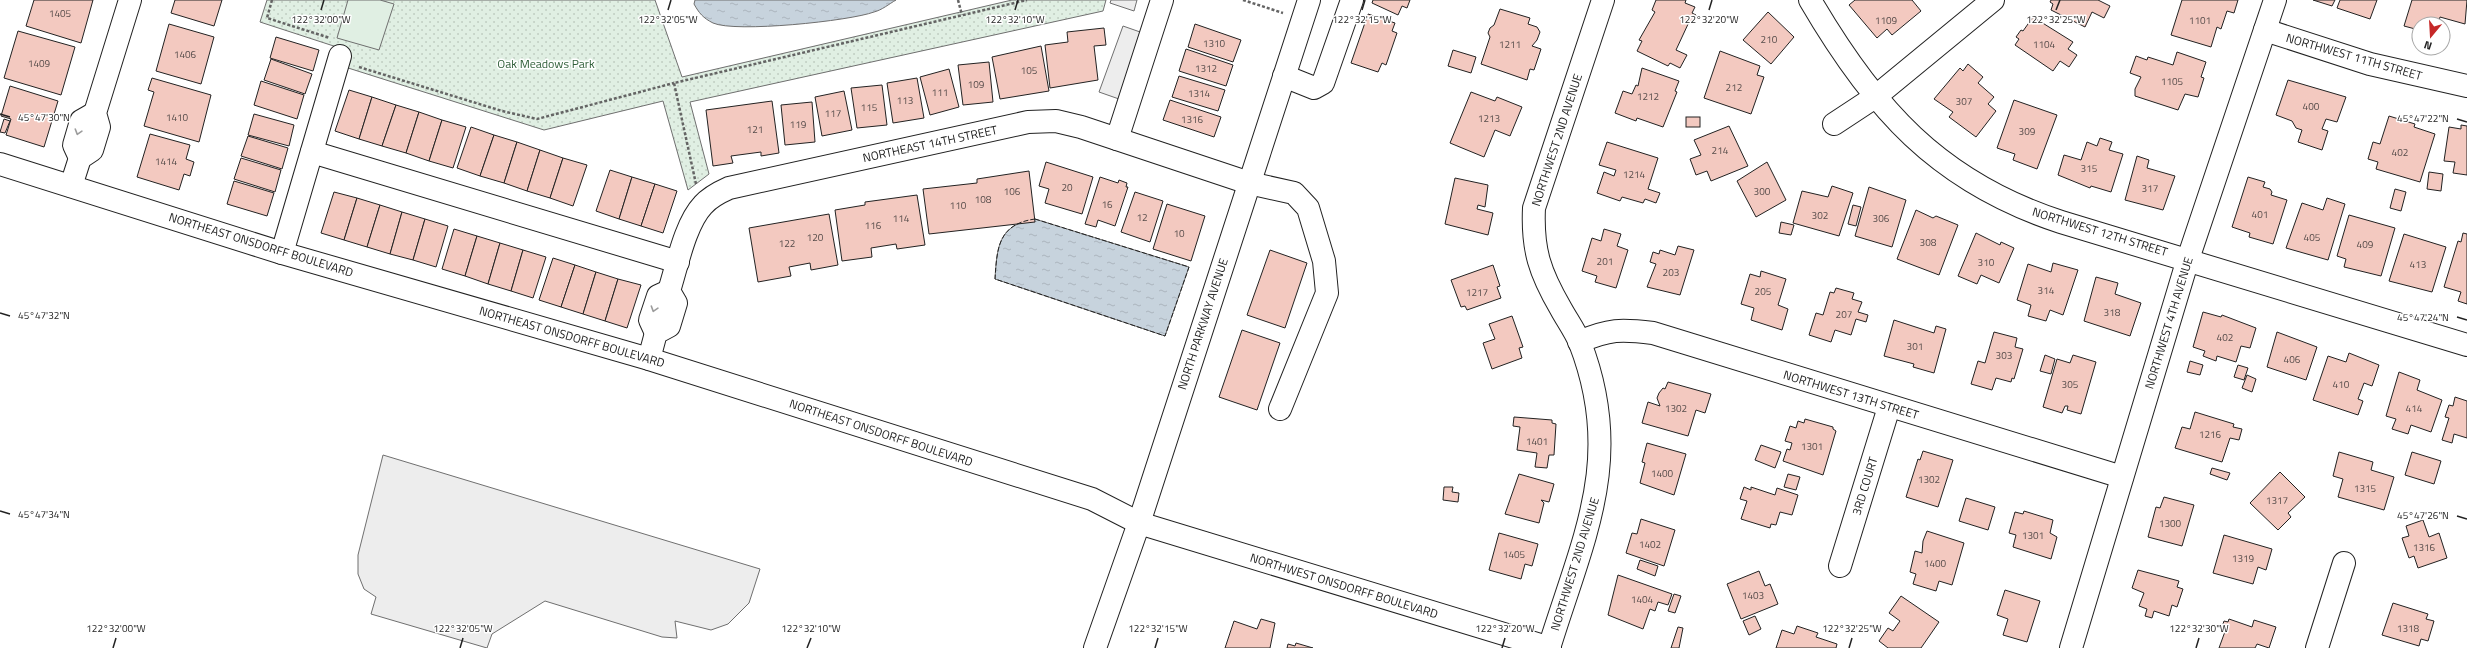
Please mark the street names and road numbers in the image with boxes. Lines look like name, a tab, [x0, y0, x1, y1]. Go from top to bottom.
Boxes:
street label: NORTHWEST 11TH STREET	[2284, 28, 2425, 85]
street label: NORTHWEST 2ND AVENUE	[1526, 71, 1587, 209]
street label: NORTHEAST 14TH STREET	[861, 120, 1000, 167]
street label: NORTHWEST 12TH STREET	[2030, 202, 2171, 261]
street label: NORTHEAST ONSDORFF BOULEVARD	[167, 207, 356, 282]
street label: NORTHWEST 4TH AVENUE	[2139, 254, 2198, 391]
street label: NORTH PARKWAY AVENUE	[1172, 255, 1233, 392]
street label: NORTHEAST ONSDORFF BOULEVARD	[477, 301, 667, 372]
street label: NORTHWEST 13TH STREET	[1781, 365, 1922, 424]
street label: NORTHEAST ONSDORFF BOULEVARD	[787, 394, 976, 471]
street label: 3RD COURT	[1847, 454, 1883, 517]
street label: NORTHWEST 2ND AVENUE	[1545, 494, 1604, 633]
street label: NORTHWEST ONSDORFF BOULEVARD	[1248, 548, 1441, 623]

